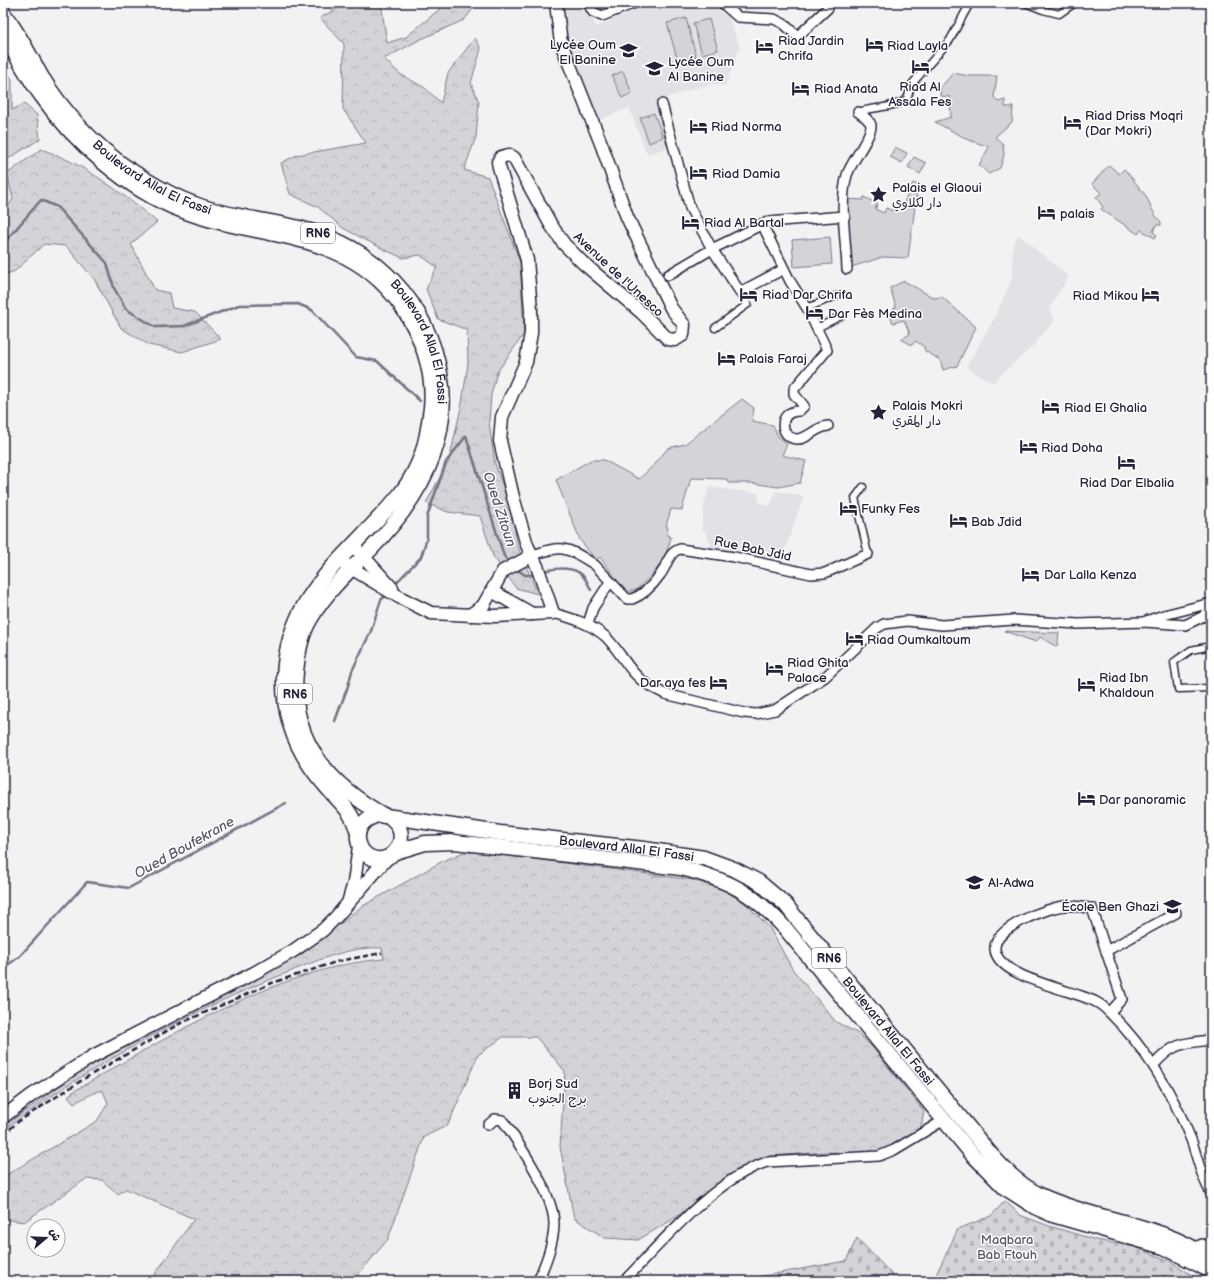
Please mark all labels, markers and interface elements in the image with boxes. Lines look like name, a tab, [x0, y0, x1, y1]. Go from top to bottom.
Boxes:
place label: Riad Jardin Chrifa	[778, 33, 844, 64]
hotel icon: Riad Layla	[864, 35, 884, 55]
place label: Lycée Oum El Banine	[550, 37, 616, 68]
hotel icon: Riad Jardin Chrifa	[755, 37, 775, 57]
place label: Riad Layla	[887, 38, 948, 54]
school or university icon: Lycée Oum El Banine	[619, 41, 639, 61]
place label: Lycée Oum Al Banine	[668, 54, 735, 85]
hotel icon: Riad Al Assala Fes	[910, 57, 930, 77]
school or university icon: Lycée Oum Al Banine	[645, 58, 665, 78]
hotel icon: Riad Anata	[791, 78, 811, 98]
place label: Riad Al Assala Fes	[889, 79, 952, 110]
place label: Riad Anata	[814, 81, 878, 97]
place label: Riad Driss Moqri (Dar Mokri)	[1085, 108, 1183, 139]
hotel icon: Riad Driss Moqri (Dar Mokri)	[1062, 112, 1082, 132]
hotel icon: Riad Norma	[688, 116, 708, 136]
place label: Riad Norma	[711, 119, 782, 135]
street label: Boulevard Allal El Fassi	[89, 137, 213, 218]
hotel icon: Riad Damia	[689, 163, 709, 183]
place label: Riad Damia	[712, 166, 780, 182]
place label: Palais el Glaoui دار لكلاوي	[892, 180, 982, 212]
place icon: Palais el Glaoui دار لكلاوي	[869, 184, 889, 204]
hotel icon: palais	[1037, 203, 1057, 223]
place label: palais	[1060, 206, 1095, 222]
hotel icon: Riad Al Bartal	[681, 212, 701, 232]
place label: Riad Al Bartal	[704, 215, 784, 231]
road number: RN6	[301, 223, 335, 243]
street label: Avenue de l'Unesco	[570, 229, 667, 320]
street label: Boulevard Allal El Fassi	[387, 276, 450, 404]
hotel icon: Riad Dar Chrifa	[739, 284, 759, 304]
hotel icon: Riad Mikou	[1141, 285, 1161, 305]
place label: Riad Dar Chrifa	[762, 287, 853, 303]
place label: Riad Mikou	[1072, 288, 1138, 304]
hotel icon: Dar Fès Medina	[805, 303, 825, 323]
place label: Dar Fès Medina	[828, 306, 922, 322]
hotel icon: Palais Faraj	[716, 348, 736, 368]
place label: Palais Faraj	[739, 351, 807, 367]
hotel icon: Riad El Ghalia	[1041, 397, 1061, 417]
place label: Palais Mokri دار المقري	[892, 398, 963, 430]
place label: Riad El Ghalia	[1064, 400, 1147, 416]
place icon: Palais Mokri دار المقري	[869, 402, 889, 422]
hotel icon: Riad Doha	[1018, 437, 1038, 457]
place label: Riad Doha	[1041, 440, 1103, 456]
hotel icon: Riad Dar Elbalia	[1117, 453, 1137, 473]
water label: Oued Zitoun	[479, 469, 520, 549]
place label: Riad Dar Elbalia	[1080, 475, 1174, 491]
hotel icon: Funky Fes	[838, 498, 858, 518]
place label: Funky Fes	[861, 501, 920, 517]
hotel icon: Bab Jdid	[948, 511, 968, 531]
place label: Bab Jdid	[971, 514, 1022, 530]
street label: Rue Bab Jdid	[713, 533, 793, 565]
hotel icon: Dar Lalla Kenza	[1021, 564, 1041, 584]
place label: Dar Lalla Kenza	[1044, 567, 1137, 583]
hotel icon: Riad Oumkaltoum	[844, 629, 864, 649]
place label: Riad Oumkaltoum	[867, 632, 971, 648]
place label: Riad Ghita Palace	[787, 655, 849, 686]
hotel icon: Riad Ghita Palace	[764, 659, 784, 679]
place label: Riad Ibn Khaldoun	[1099, 670, 1154, 701]
hotel icon: Dar aya fes	[709, 672, 729, 692]
hotel icon: Riad Ibn Khaldoun	[1076, 674, 1096, 694]
place label: Dar aya fes	[640, 675, 707, 691]
road number: RN6	[278, 684, 312, 704]
hotel icon: Dar panoramic	[1076, 789, 1096, 809]
place label: Dar panoramic	[1099, 792, 1186, 808]
water label: Oued Boufekrane	[131, 813, 237, 882]
street label: Boulevard Allal El Fassi	[558, 833, 695, 865]
school or university icon: Al-Adwa	[965, 872, 985, 892]
place label: Al-Adwa	[988, 875, 1034, 891]
school or university icon: École Ben Ghazi	[1162, 896, 1182, 916]
place label: École Ben Ghazi	[1061, 899, 1159, 915]
road number: RN6	[812, 948, 846, 968]
street label: Boulevard Allal El Fassi	[839, 974, 937, 1089]
place label: Borj Sud برج الجنوب	[528, 1076, 587, 1108]
building icon: Borj Sud برج الجنوب	[505, 1080, 525, 1100]
north arrow	[26, 1218, 66, 1258]
text: ش	[47, 1227, 63, 1243]
park label: Maqbara Bab Ftouh	[977, 1232, 1037, 1263]

